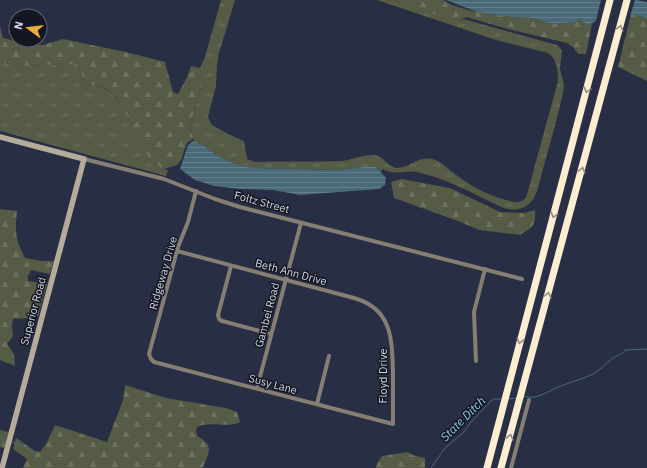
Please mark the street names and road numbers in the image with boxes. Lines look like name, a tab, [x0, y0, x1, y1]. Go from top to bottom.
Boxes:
street label: Foltz Street	[233, 188, 291, 216]
street label: Ridgeway Drive	[146, 235, 180, 311]
street label: Beth Ann Drive	[254, 256, 328, 288]
street label: Superior Road	[17, 275, 49, 347]
street label: Gambel Road	[252, 281, 282, 349]
street label: Floyd Drive	[376, 348, 390, 404]
street label: Susy Lane	[247, 371, 299, 397]

